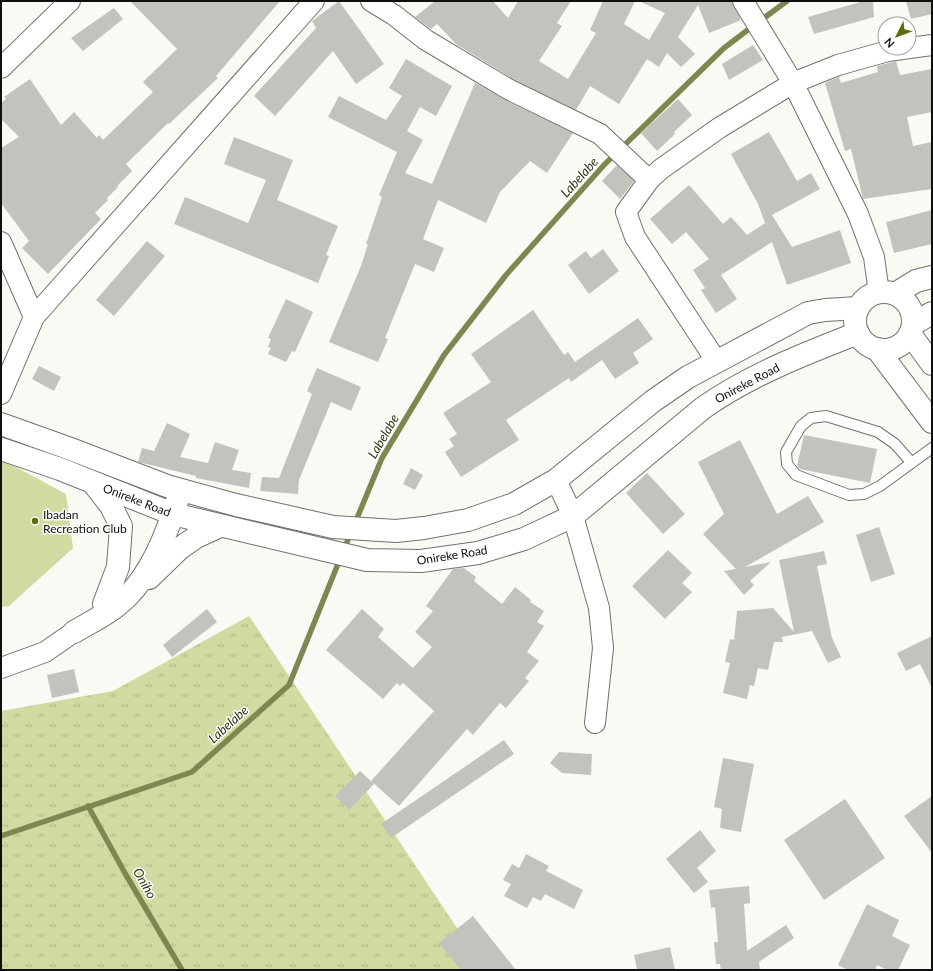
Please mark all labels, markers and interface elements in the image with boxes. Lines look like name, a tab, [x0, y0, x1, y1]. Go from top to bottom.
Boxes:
north arrow	[877, 16, 917, 56]
text: N	[882, 36, 897, 51]
water label: Labelabe	[557, 154, 601, 200]
street label: Onireke Road	[712, 360, 782, 406]
water label: Labelabe	[364, 411, 402, 461]
street label: Onireke Road	[101, 480, 173, 520]
place label: Ibadan Recreation Club	[43, 507, 127, 536]
marker: Ibadan Recreation Club	[30, 516, 40, 526]
street label: Onireke Road	[416, 542, 488, 568]
water label: Labelabe	[205, 702, 251, 746]
water label: Oniho	[130, 865, 160, 902]

